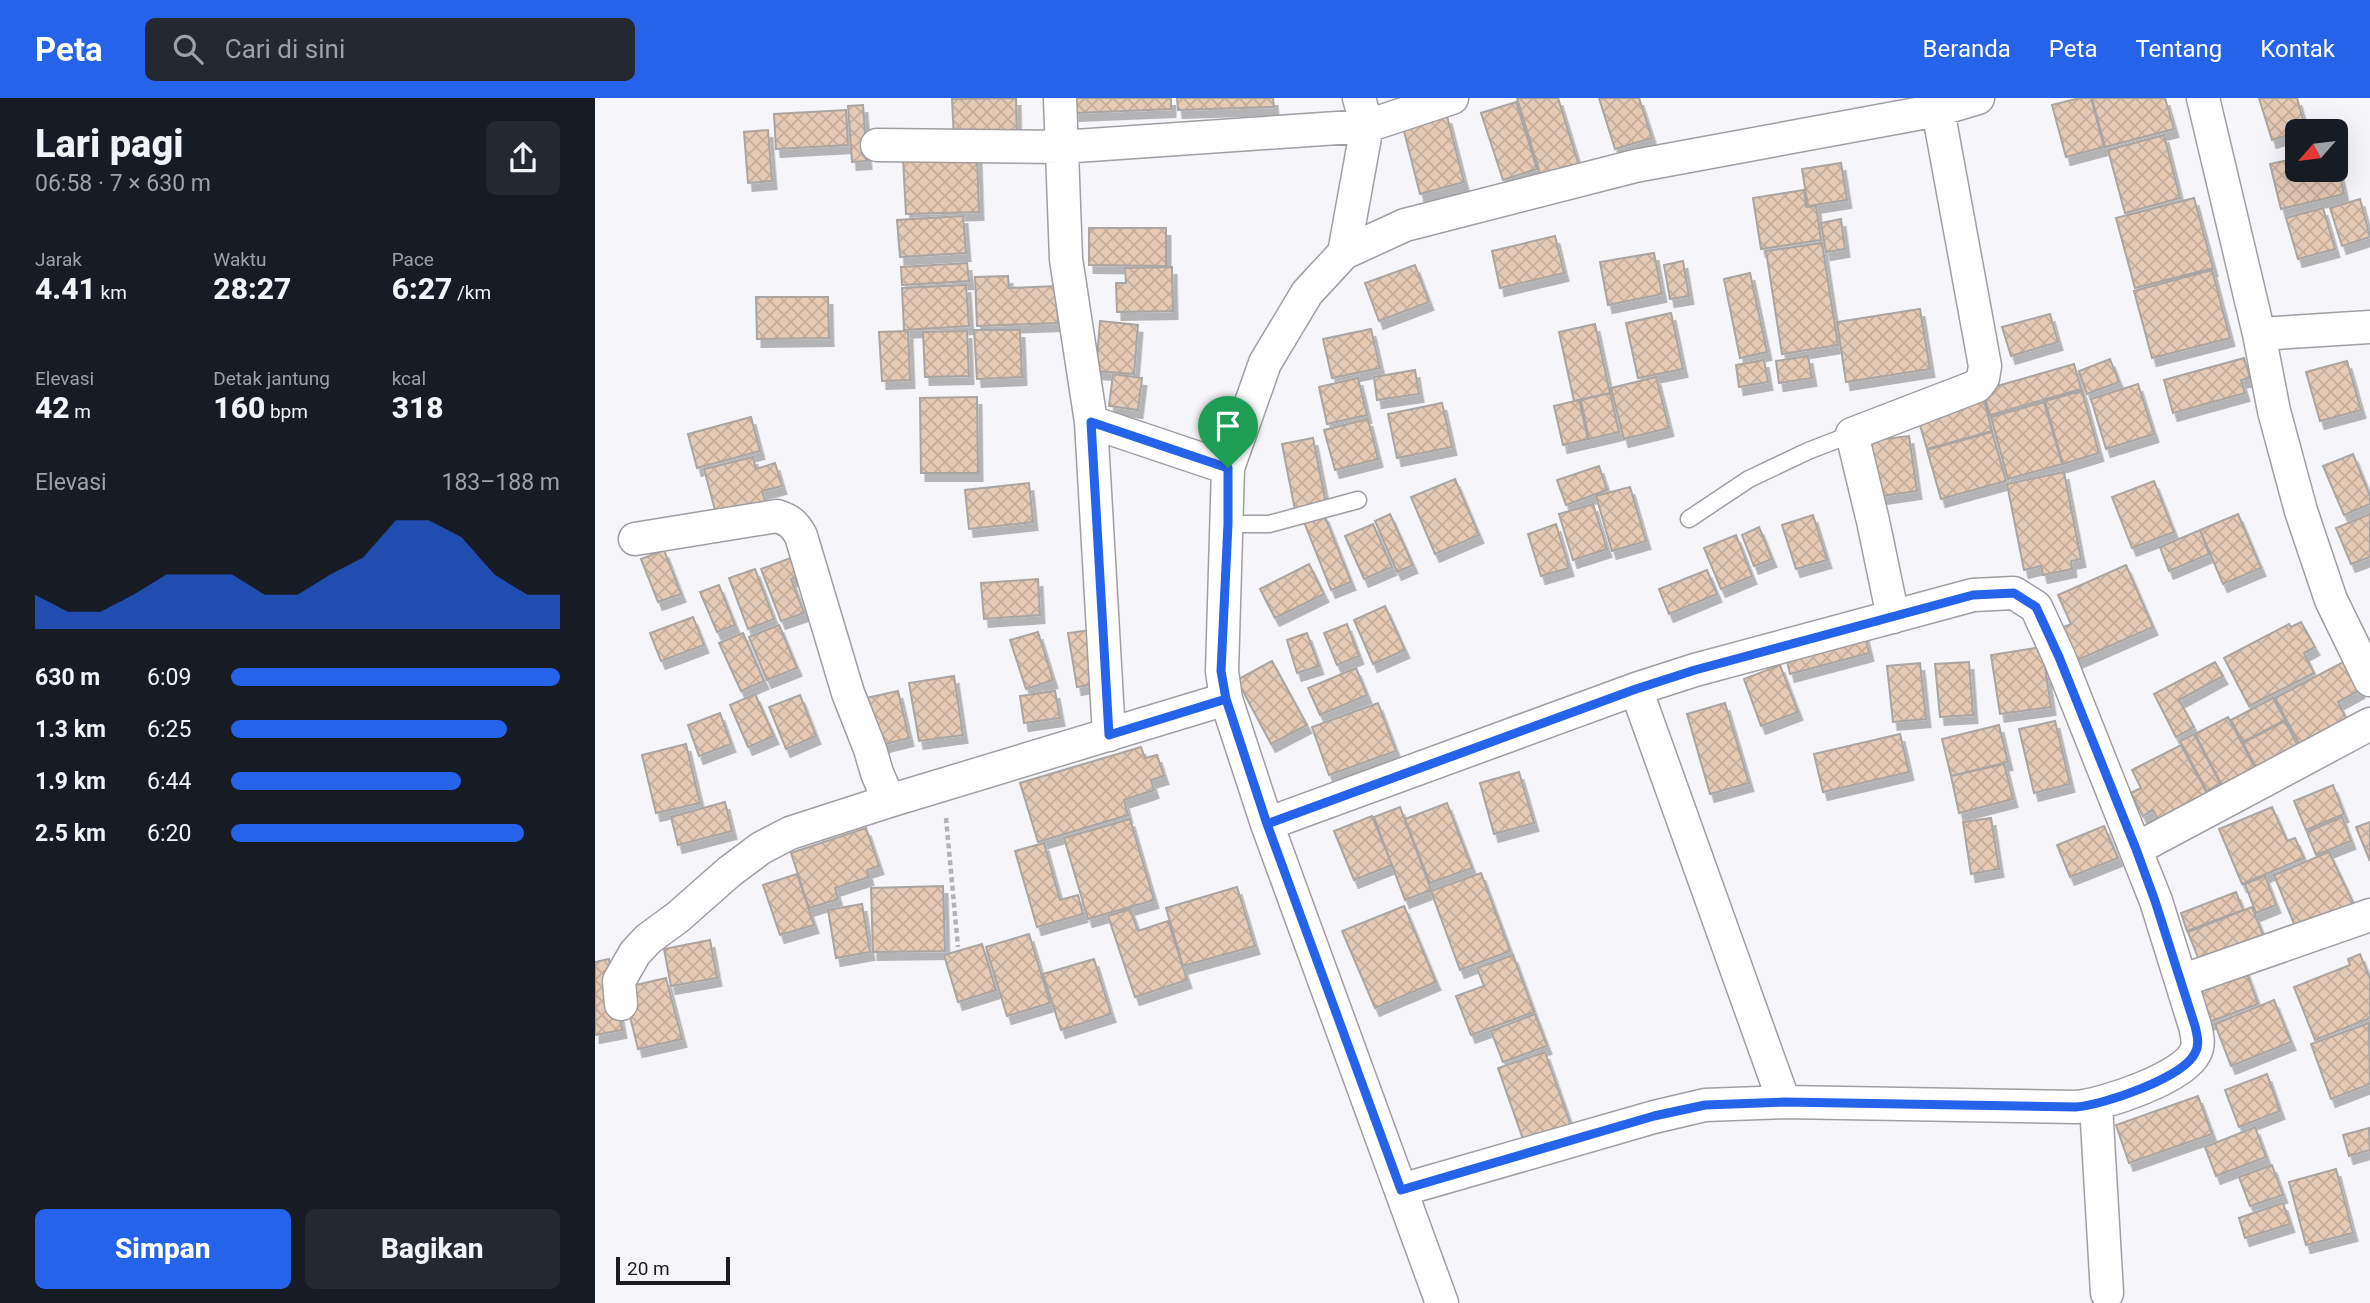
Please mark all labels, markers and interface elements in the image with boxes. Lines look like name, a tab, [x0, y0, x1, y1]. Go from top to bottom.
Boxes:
search box	[145, 18, 635, 81]
text: Peta	[35, 30, 103, 69]
icon: search	[169, 30, 207, 68]
text: Cari di sini	[225, 34, 345, 64]
text: Beranda	[1923, 35, 2011, 63]
text: Peta	[2049, 35, 2097, 63]
text: Tentang	[2135, 35, 2222, 63]
text: Kontak	[2260, 35, 2335, 63]
north arrow	[2285, 119, 2349, 182]
map controls	[2285, 119, 2348, 182]
button: share	[486, 121, 560, 195]
text: Lari pagi	[35, 122, 183, 166]
text: 06:58 · 7 × 630 m	[35, 170, 211, 197]
text: Jarak	[35, 248, 82, 271]
text: Waktu	[213, 248, 267, 271]
text: Pace	[392, 248, 434, 271]
text: 4.41	[35, 271, 96, 306]
text: 28:27	[213, 271, 291, 306]
text: 6:27	[392, 271, 452, 306]
text: km	[96, 281, 127, 304]
text: /km	[452, 281, 491, 304]
text: Elevasi	[35, 367, 94, 390]
text: Detak jantung	[213, 367, 330, 390]
text: kcal	[392, 367, 426, 390]
text: 42	[35, 390, 70, 425]
text: 160	[213, 390, 265, 425]
text: 318	[392, 390, 444, 425]
pin	[1198, 396, 1258, 468]
text: m	[70, 400, 91, 423]
text: bpm	[265, 400, 308, 423]
icon: arrive	[1209, 407, 1247, 445]
text: Elevasi	[35, 469, 107, 496]
text: 183–188 m	[441, 469, 560, 496]
text: 630 m	[35, 664, 100, 691]
text: 6:09	[147, 664, 191, 691]
text: 1.3 km	[35, 716, 106, 743]
text: 6:25	[147, 716, 191, 743]
text: 1.9 km	[35, 768, 106, 795]
text: 6:44	[147, 768, 191, 795]
text: 2.5 km	[35, 820, 106, 847]
text: 6:20	[147, 820, 191, 847]
button: Simpan	[35, 1209, 291, 1289]
button: Bagikan	[305, 1209, 560, 1289]
scale bar	[616, 1254, 730, 1286]
text: 20 m	[627, 1257, 670, 1280]

